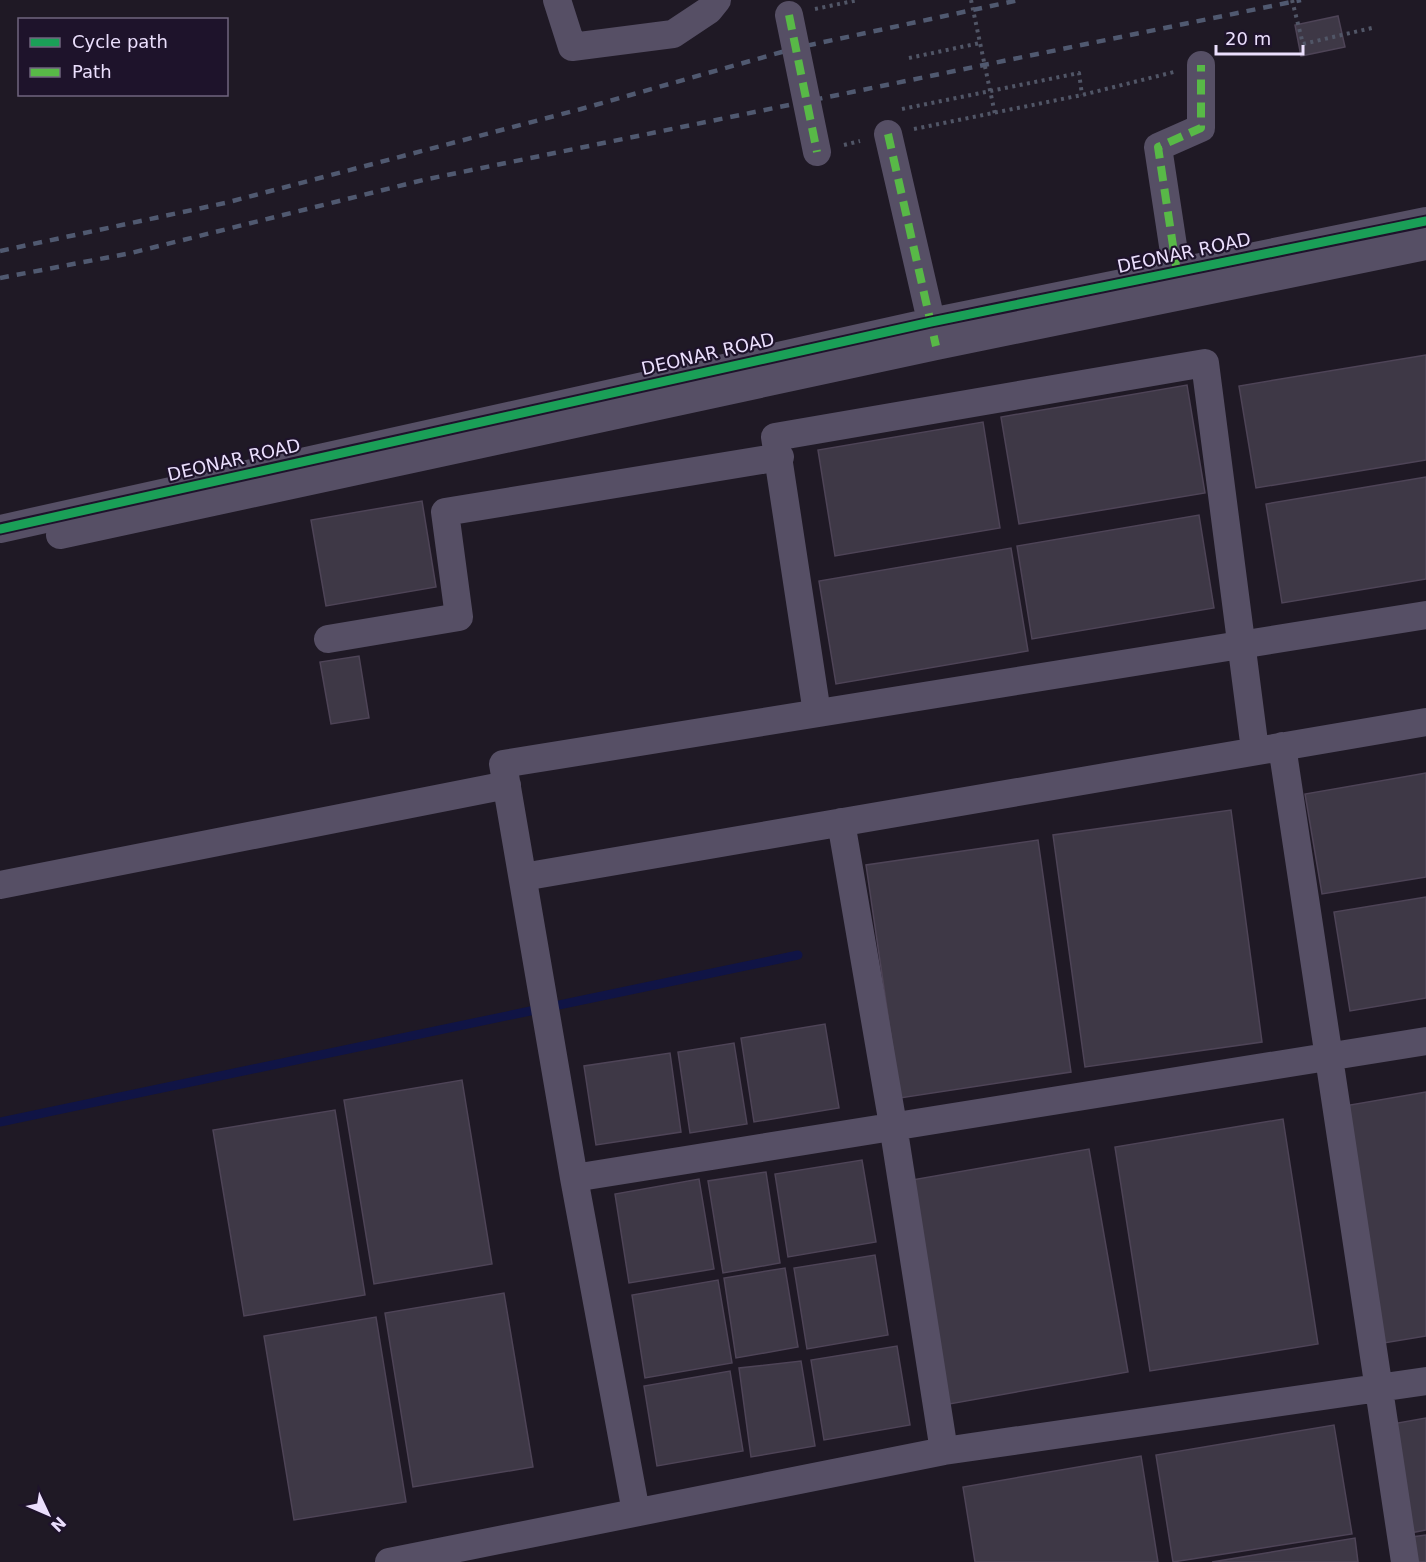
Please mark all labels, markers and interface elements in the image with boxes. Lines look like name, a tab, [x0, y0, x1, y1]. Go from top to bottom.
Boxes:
legend	[18, 18, 228, 96]
scale bar	[1216, 18, 1303, 56]
text: 20 m	[1225, 28, 1271, 49]
text: Cycle path	[72, 31, 168, 52]
text: Path	[72, 61, 112, 82]
street label: DEONAR ROAD	[1115, 228, 1253, 277]
street label: DEONAR ROAD	[639, 328, 776, 379]
street label: DEONAR ROAD	[165, 434, 302, 485]
north arrow	[18, 1484, 78, 1544]
text: N	[47, 1513, 70, 1535]

